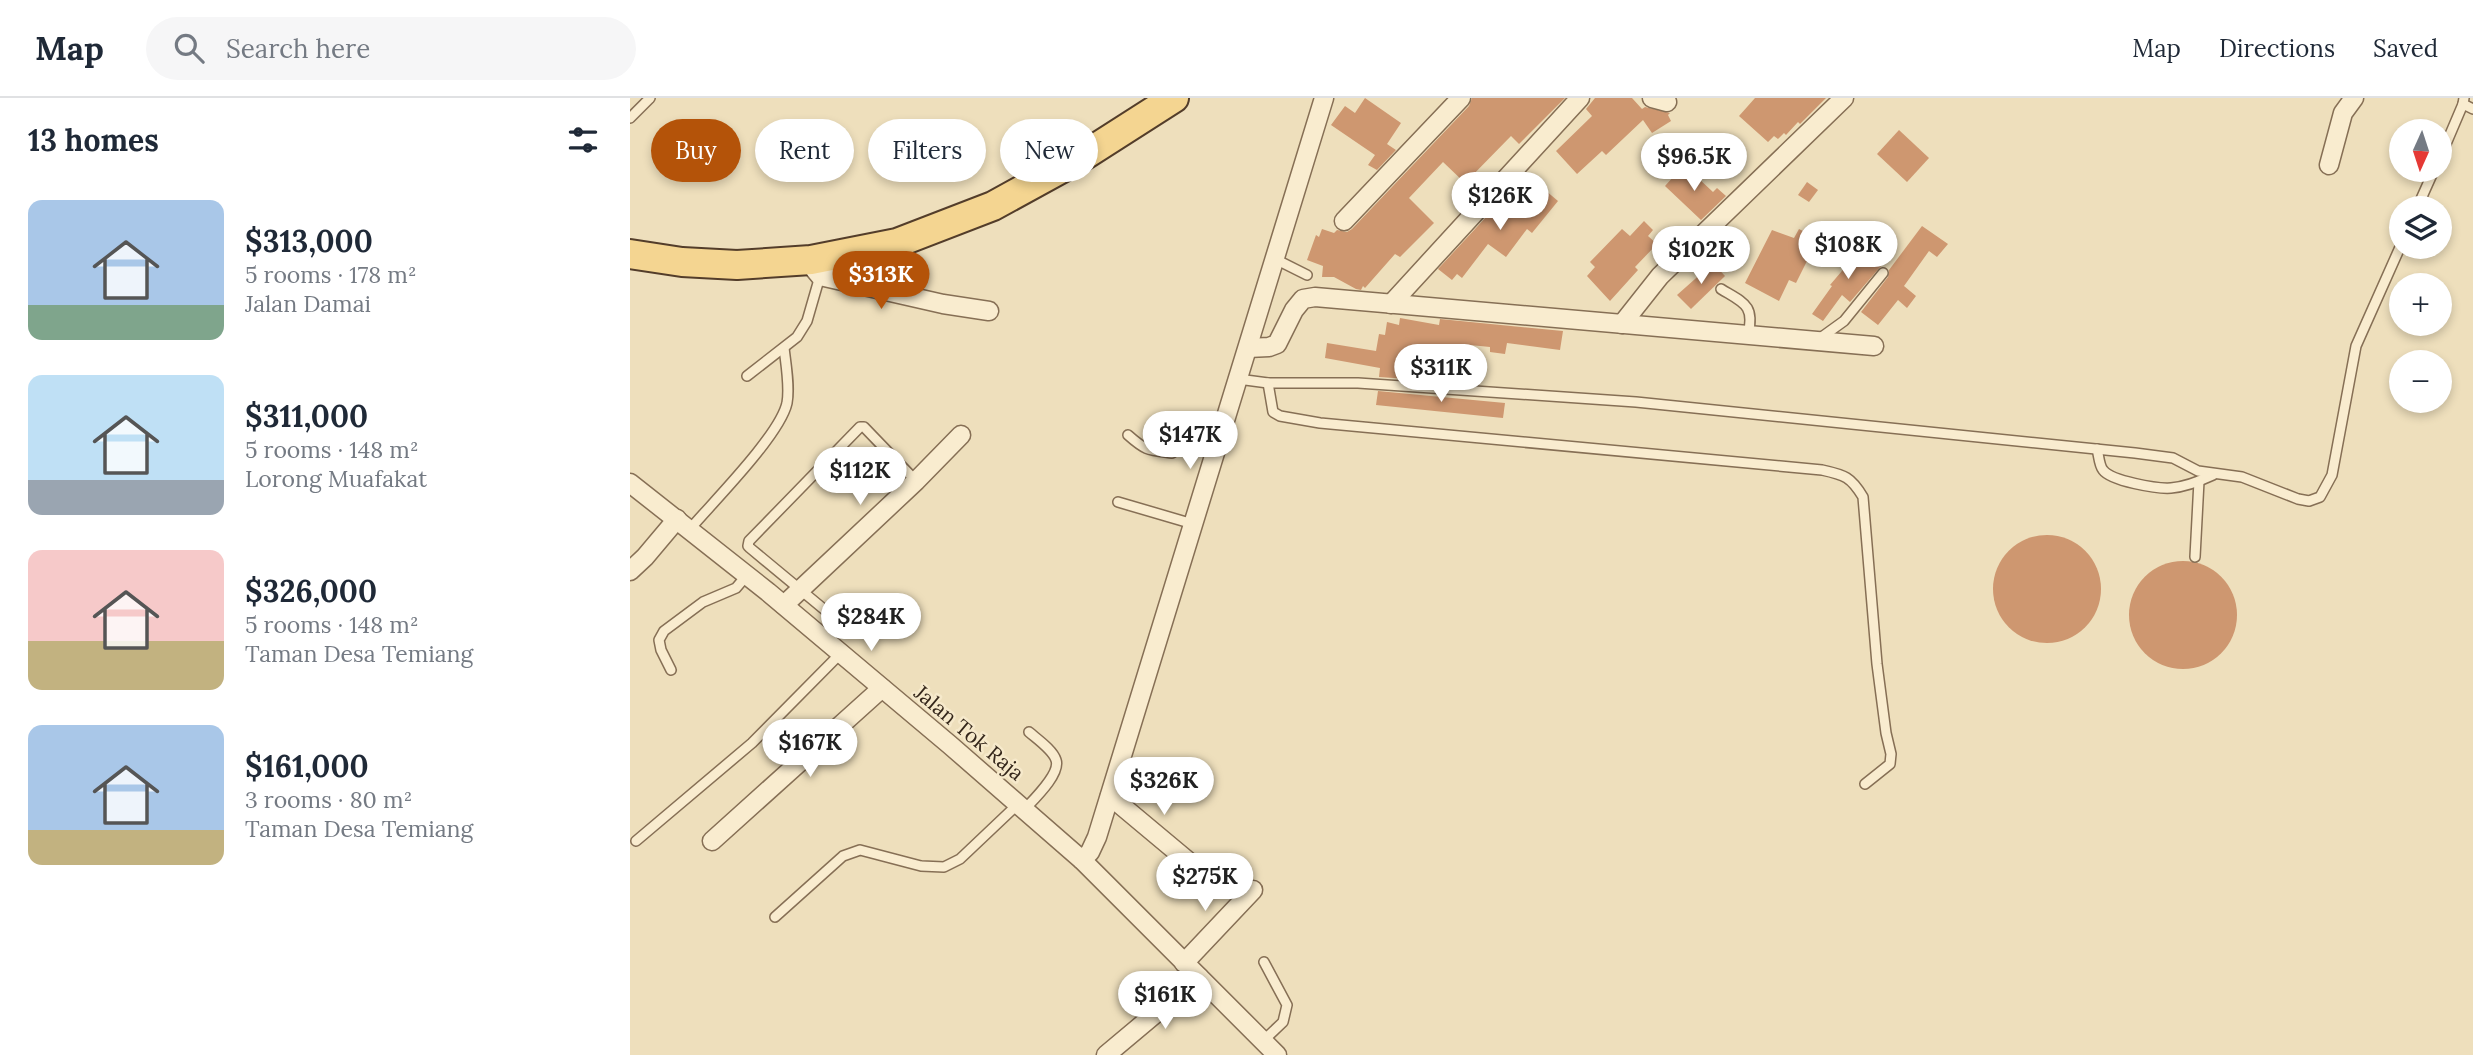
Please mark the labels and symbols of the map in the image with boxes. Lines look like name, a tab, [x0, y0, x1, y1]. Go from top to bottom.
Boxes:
north arrow	[2389, 119, 2452, 182]
pin: $96.5K	[1637, 134, 1751, 193]
pin: $126K	[1451, 172, 1549, 232]
pin: $108K	[1799, 222, 1897, 281]
pin: $102K	[1652, 226, 1750, 286]
pin: $313K	[832, 252, 930, 311]
pin: $311K	[1392, 344, 1490, 404]
pin: $147K	[1141, 412, 1239, 471]
pin: $112K	[811, 448, 909, 507]
pin: $284K	[822, 594, 920, 653]
street label: Jalan Tok Raja	[908, 678, 1030, 786]
pin: $167K	[761, 720, 859, 779]
pin: $326K	[1115, 758, 1213, 817]
pin: $275K	[1156, 854, 1254, 913]
pin: $161K	[1116, 972, 1214, 1031]

